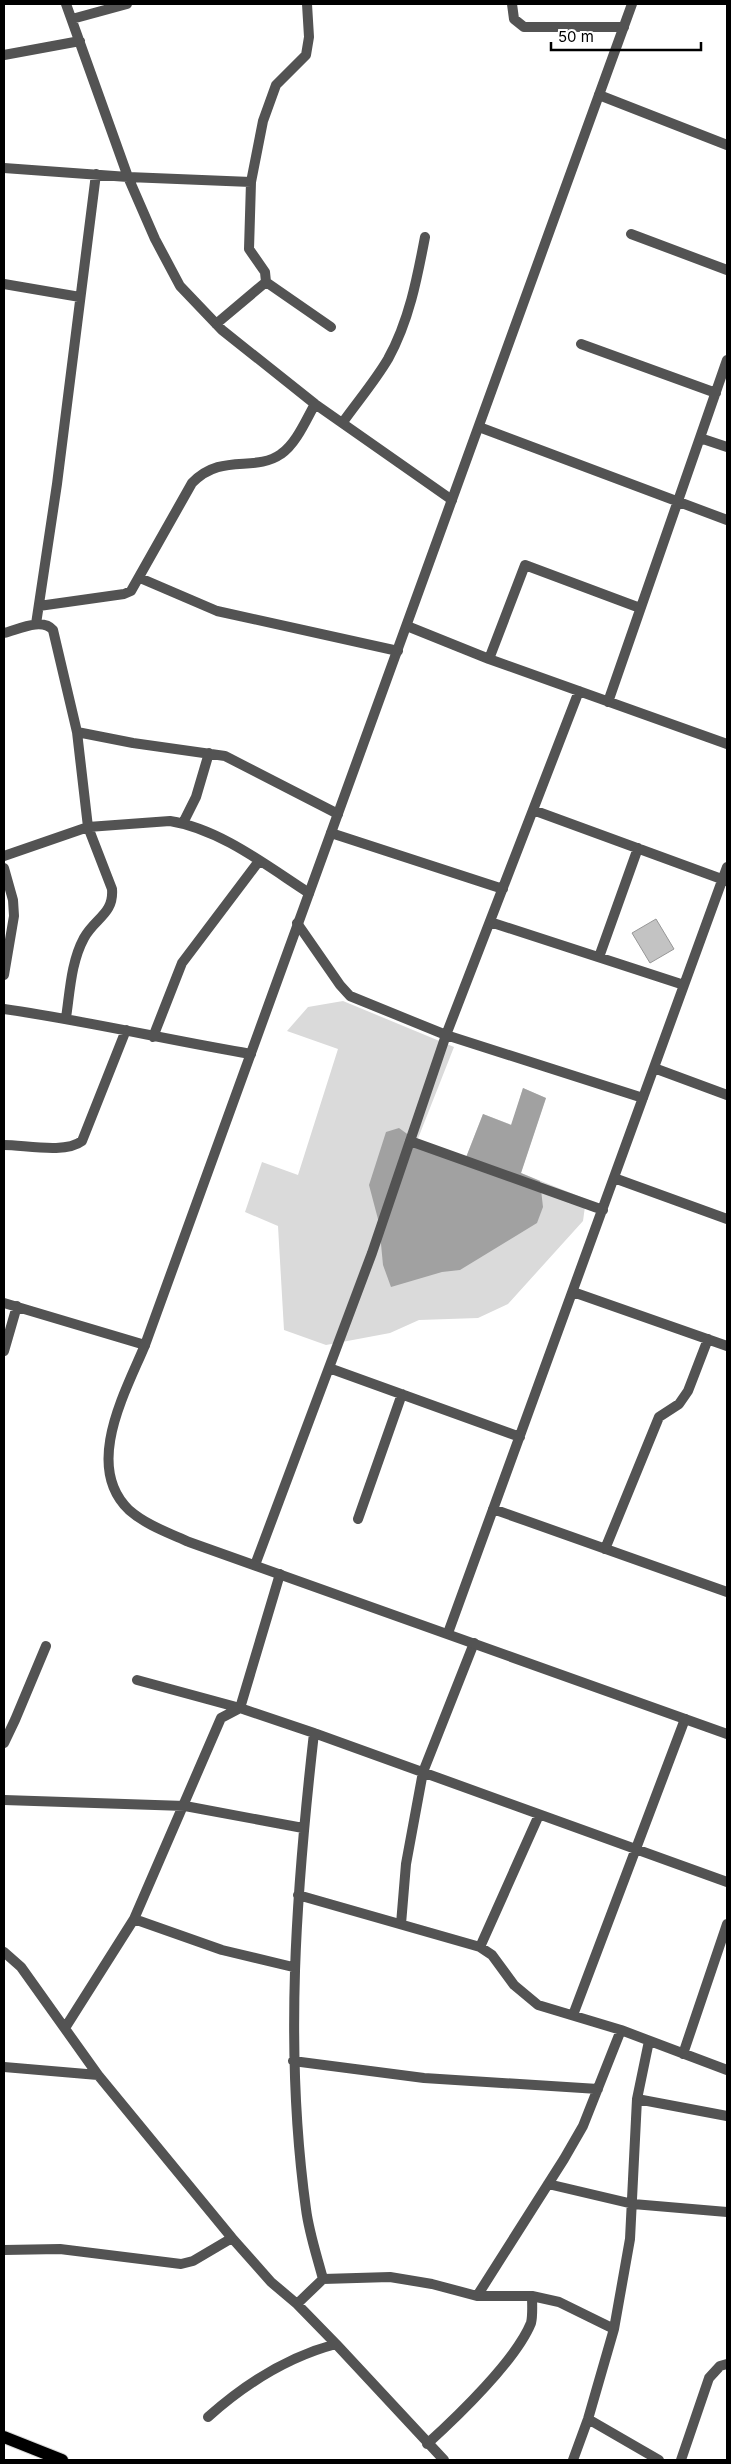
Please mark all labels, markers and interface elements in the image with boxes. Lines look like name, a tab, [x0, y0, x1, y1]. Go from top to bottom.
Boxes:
scale bar	[551, 20, 701, 52]
text: 50 m	[558, 27, 594, 46]

